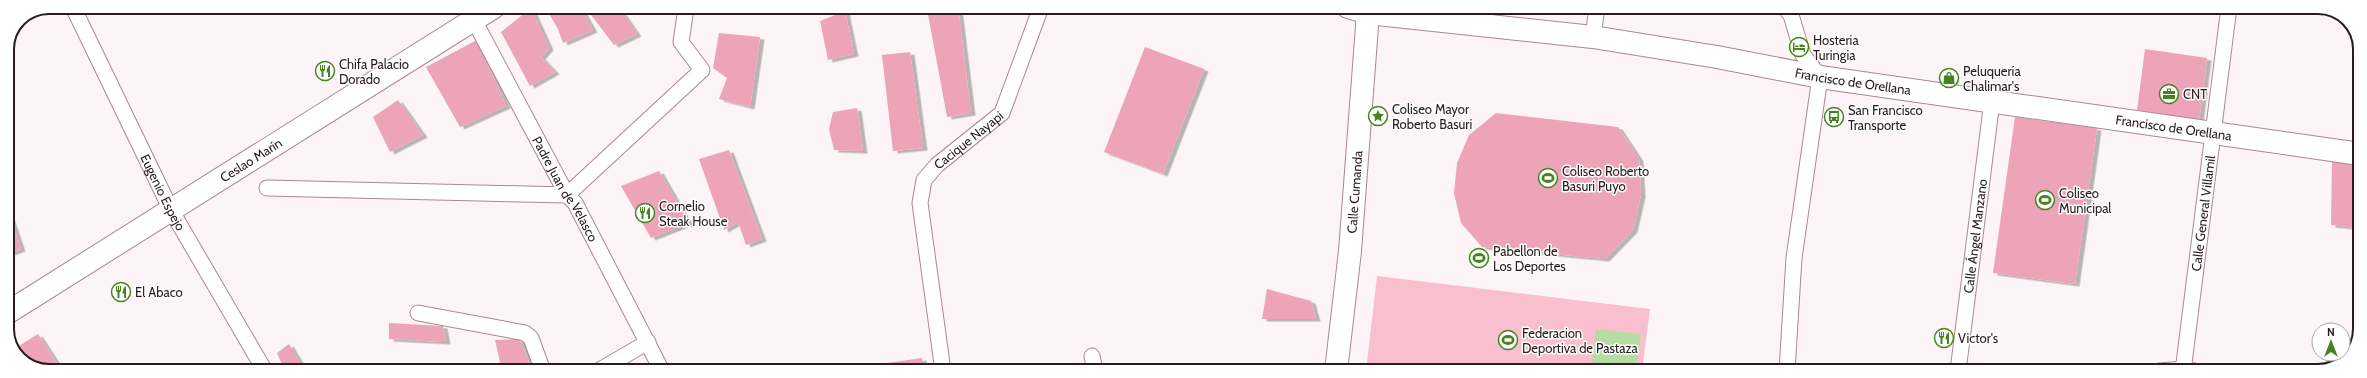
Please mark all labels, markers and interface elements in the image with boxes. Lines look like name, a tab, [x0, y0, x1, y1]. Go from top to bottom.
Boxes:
place label: Hosteria Turingia	[1813, 32, 1859, 63]
hotel icon: Hosteria Turingia	[1788, 36, 1810, 58]
place label: Chifa Palacio Dorado	[339, 56, 409, 87]
restaurant icon: Chifa Palacio Dorado	[314, 60, 336, 82]
place label: Peluquería Chalimar's	[1963, 63, 2021, 94]
street label: Francisco de Orellana	[1794, 64, 1913, 98]
shop icon: Peluquería Chalimar's	[1938, 67, 1960, 89]
office icon: CNT	[2158, 83, 2180, 105]
place label: CNT	[2183, 86, 2207, 102]
place label: Coliseo Mayor Roberto Basuri	[1392, 101, 1472, 132]
place label: San Francisco Transporte	[1848, 102, 1923, 133]
place icon: Coliseo Mayor Roberto Basuri	[1367, 105, 1389, 127]
bus stop icon: San Francisco Transporte	[1823, 106, 1845, 128]
street label: Cacique Nayapi	[930, 107, 1006, 172]
street label: Francisco de Orellana	[2115, 111, 2234, 144]
street label: Padre Juan de Velasco	[529, 133, 602, 244]
street label: Ceslao Marín	[217, 134, 285, 185]
street label: Calle Cumanda	[1343, 149, 1366, 234]
street label: Eugenio Espejo	[137, 151, 189, 233]
street label: Calle General Villamil	[2188, 154, 2218, 272]
place label: Coliseo Roberto Basuri Puyo	[1562, 163, 1649, 194]
sports icon: Coliseo Roberto Basuri Puyo	[1537, 167, 1559, 189]
street label: Calle Ángel Manzano	[1960, 178, 1990, 294]
place label: Coliseo Municipal	[2059, 185, 2111, 216]
sports icon: Coliseo Municipal	[2034, 189, 2056, 211]
place label: Cornelio Steak House	[659, 198, 728, 229]
restaurant icon: Cornelio Steak House	[634, 202, 656, 224]
place label: Pabellon de Los Deportes	[1493, 243, 1566, 274]
sports icon: Pabellon de Los Deportes	[1468, 247, 1490, 269]
restaurant icon: El Abaco	[110, 281, 132, 303]
place label: El Abaco	[135, 284, 183, 300]
north arrow	[2311, 322, 2351, 362]
place label: Federacion Deportiva de Pastaza	[1522, 325, 1639, 356]
text: N	[2327, 325, 2335, 339]
restaurant icon: Victor's	[1933, 327, 1955, 349]
sports icon: Federacion Deportiva de Pastaza	[1497, 329, 1519, 351]
place label: Victor's	[1958, 330, 1999, 346]

